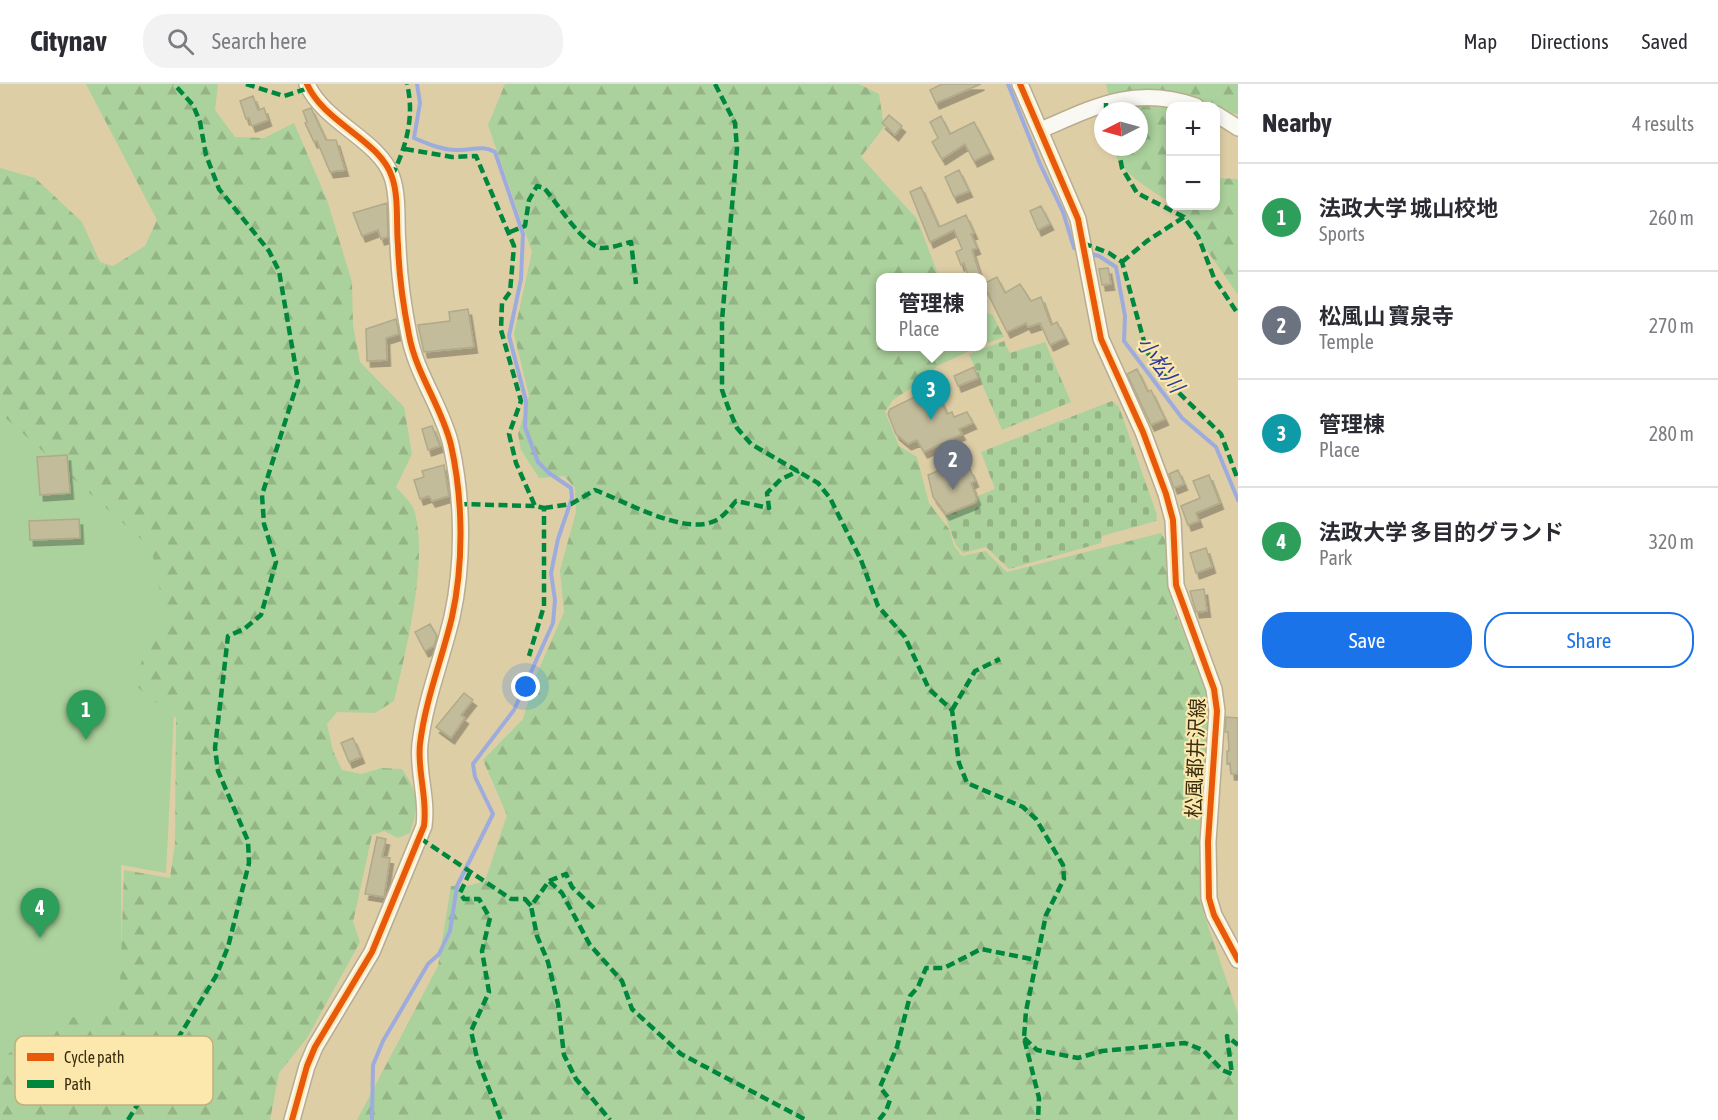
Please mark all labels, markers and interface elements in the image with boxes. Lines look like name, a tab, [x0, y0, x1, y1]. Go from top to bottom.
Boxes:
search box	[143, 14, 563, 68]
text: Citynav	[30, 25, 107, 57]
icon: search	[164, 25, 197, 58]
text: Search here	[212, 28, 307, 54]
text: Map	[1463, 29, 1497, 53]
text: Directions	[1530, 29, 1609, 53]
text: Saved	[1642, 29, 1688, 53]
north arrow	[1094, 102, 1148, 156]
map controls	[1166, 102, 1220, 210]
button: +	[1166, 102, 1220, 156]
text: Nearby	[1262, 108, 1332, 138]
text: 4 results	[1632, 112, 1694, 135]
button: −	[1166, 156, 1220, 210]
text: 法政大学 城山校地	[1319, 195, 1498, 221]
text: 1	[1277, 206, 1286, 229]
text: 260 m	[1649, 206, 1694, 229]
text: Sports	[1319, 222, 1365, 245]
popup	[876, 273, 987, 351]
text: 管理棟	[898, 290, 965, 316]
text: 松風山 寶泉寺	[1319, 303, 1454, 329]
text: 2	[1277, 314, 1286, 337]
text: 270 m	[1649, 314, 1694, 337]
text: Place	[898, 317, 939, 340]
text: Temple	[1319, 330, 1374, 353]
water label: 小松川	[1133, 331, 1190, 398]
pin: 3	[912, 370, 950, 420]
text: 管理棟	[1319, 411, 1385, 437]
text: 3	[1277, 422, 1286, 445]
text: 280 m	[1649, 422, 1694, 445]
text: Place	[1319, 438, 1360, 461]
pin: 2	[934, 440, 972, 490]
text: 法政大学 多目的グランド	[1319, 519, 1564, 545]
text: 4	[1277, 530, 1286, 553]
text: 320 m	[1649, 530, 1694, 553]
text: Park	[1319, 546, 1352, 569]
button: Save	[1262, 612, 1472, 668]
button: Share	[1484, 612, 1694, 668]
your location	[511, 672, 540, 701]
pin: 1	[66, 690, 106, 740]
street label: 松風都井沢線	[1181, 698, 1209, 818]
pin: 4	[20, 888, 60, 938]
legend	[15, 1036, 213, 1105]
text: Cycle path	[64, 1048, 124, 1067]
text: Path	[64, 1075, 91, 1093]

